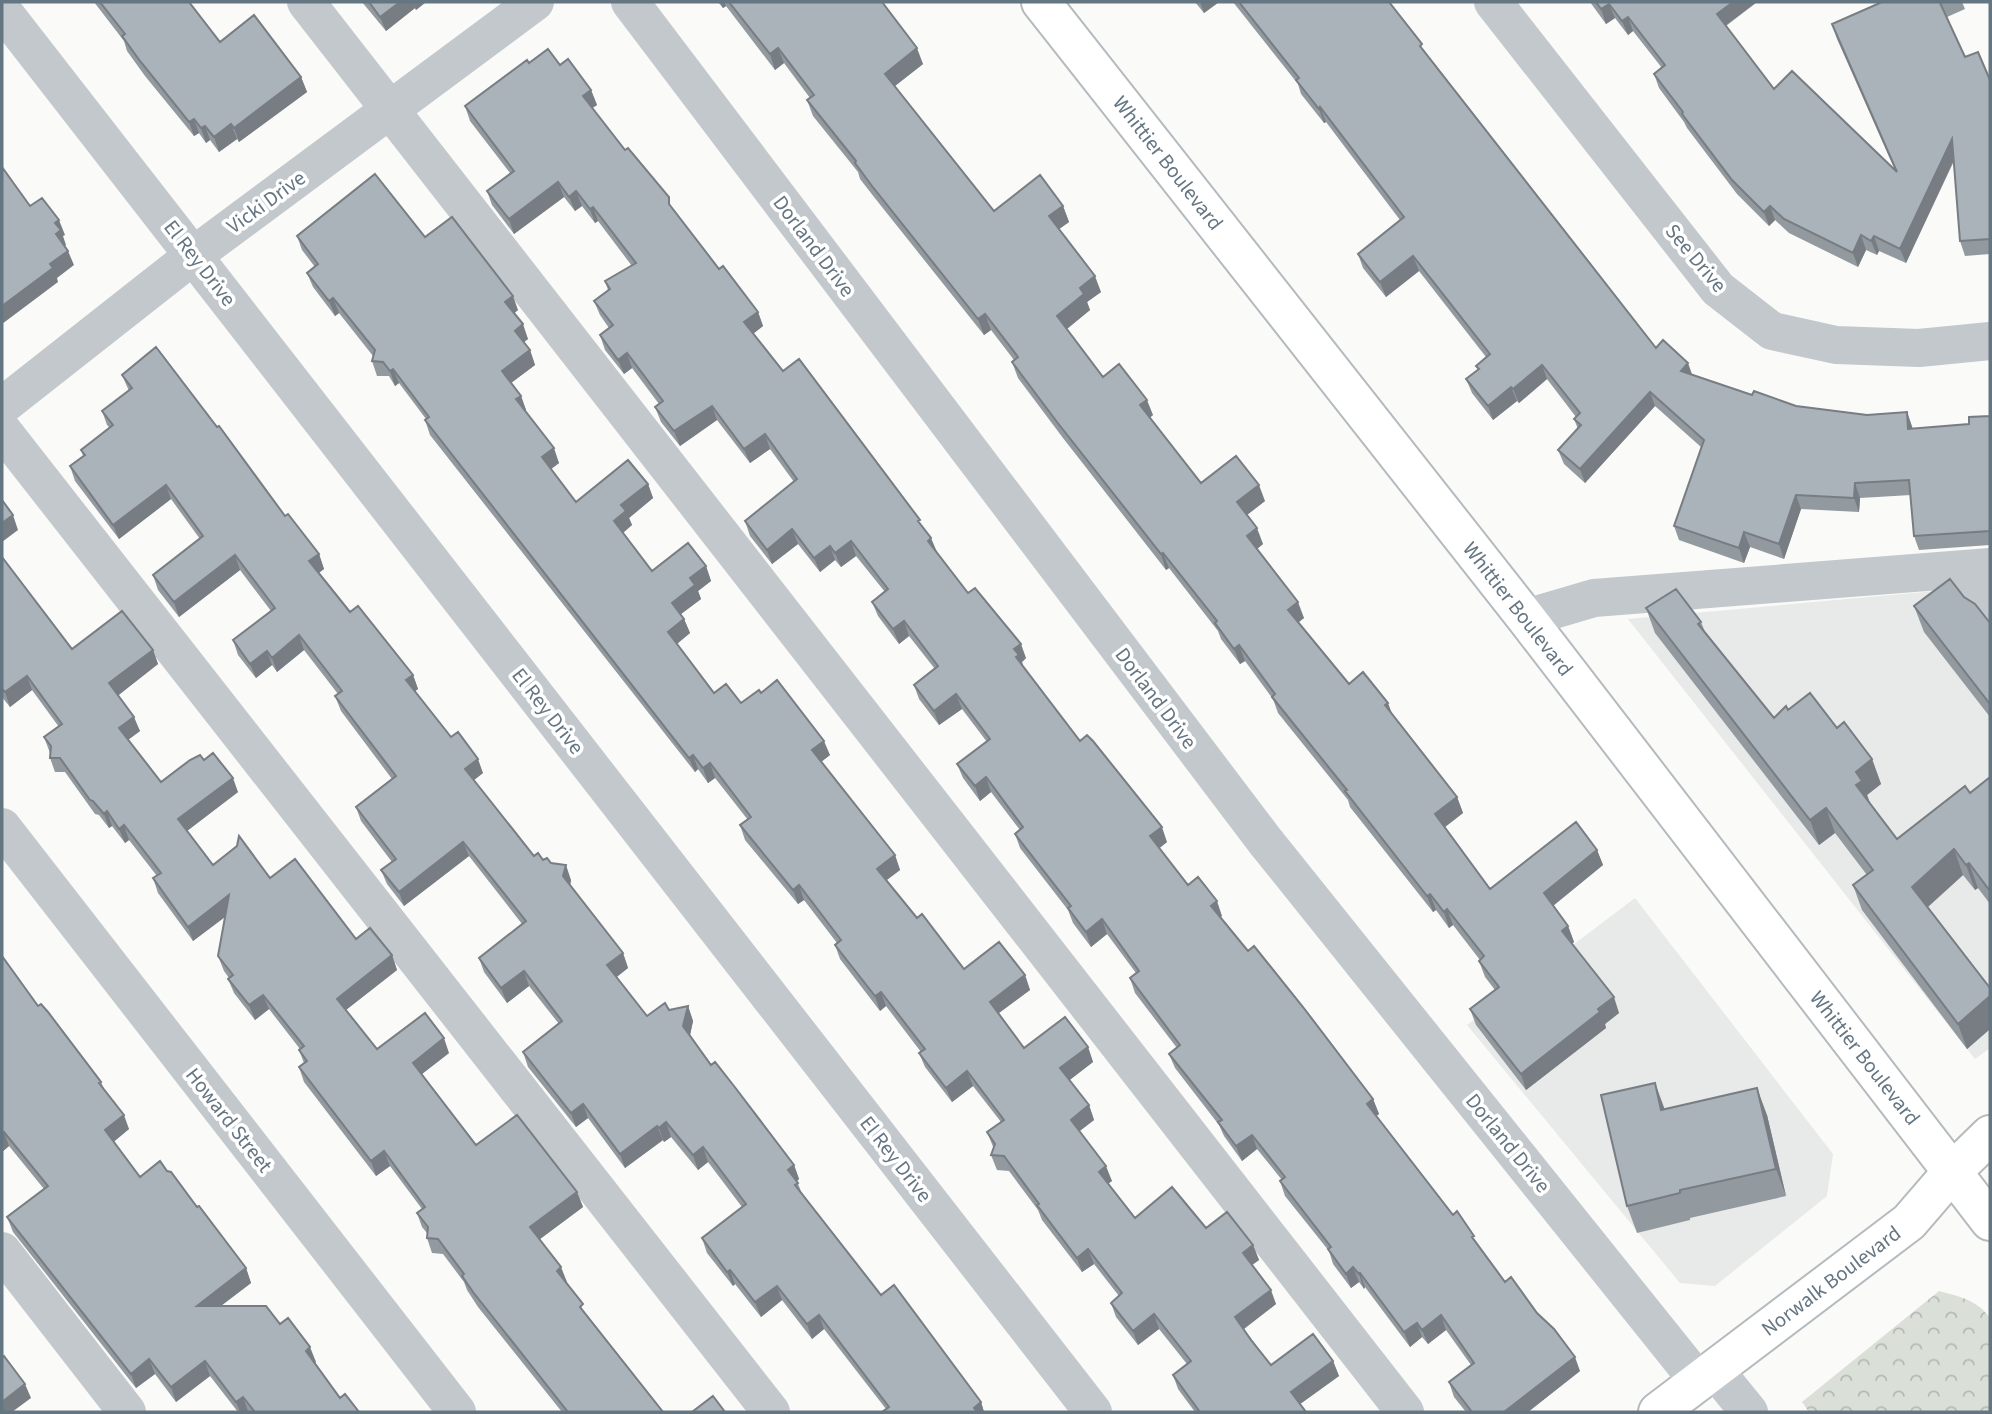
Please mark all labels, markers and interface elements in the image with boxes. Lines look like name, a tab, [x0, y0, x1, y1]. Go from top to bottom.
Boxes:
street label: Whittier Boulevard	[1106, 89, 1230, 237]
street label: Vicki Drive	[220, 163, 312, 241]
street label: Dorland Drive	[766, 189, 862, 303]
street label: El Rey Drive	[157, 213, 243, 313]
street label: See Drive	[1658, 217, 1734, 299]
street label: Whittier Boulevard	[1456, 535, 1580, 683]
street label: Dorland Drive	[1108, 641, 1204, 755]
street label: El Rey Drive	[505, 661, 591, 761]
street label: Whittier Boulevard	[1803, 984, 1927, 1132]
street label: Howard Street	[178, 1061, 280, 1179]
street label: Dorland Drive	[1458, 1087, 1558, 1199]
street label: El Rey Drive	[853, 1109, 939, 1209]
street label: Norwalk Boulevard	[1755, 1219, 1907, 1343]

